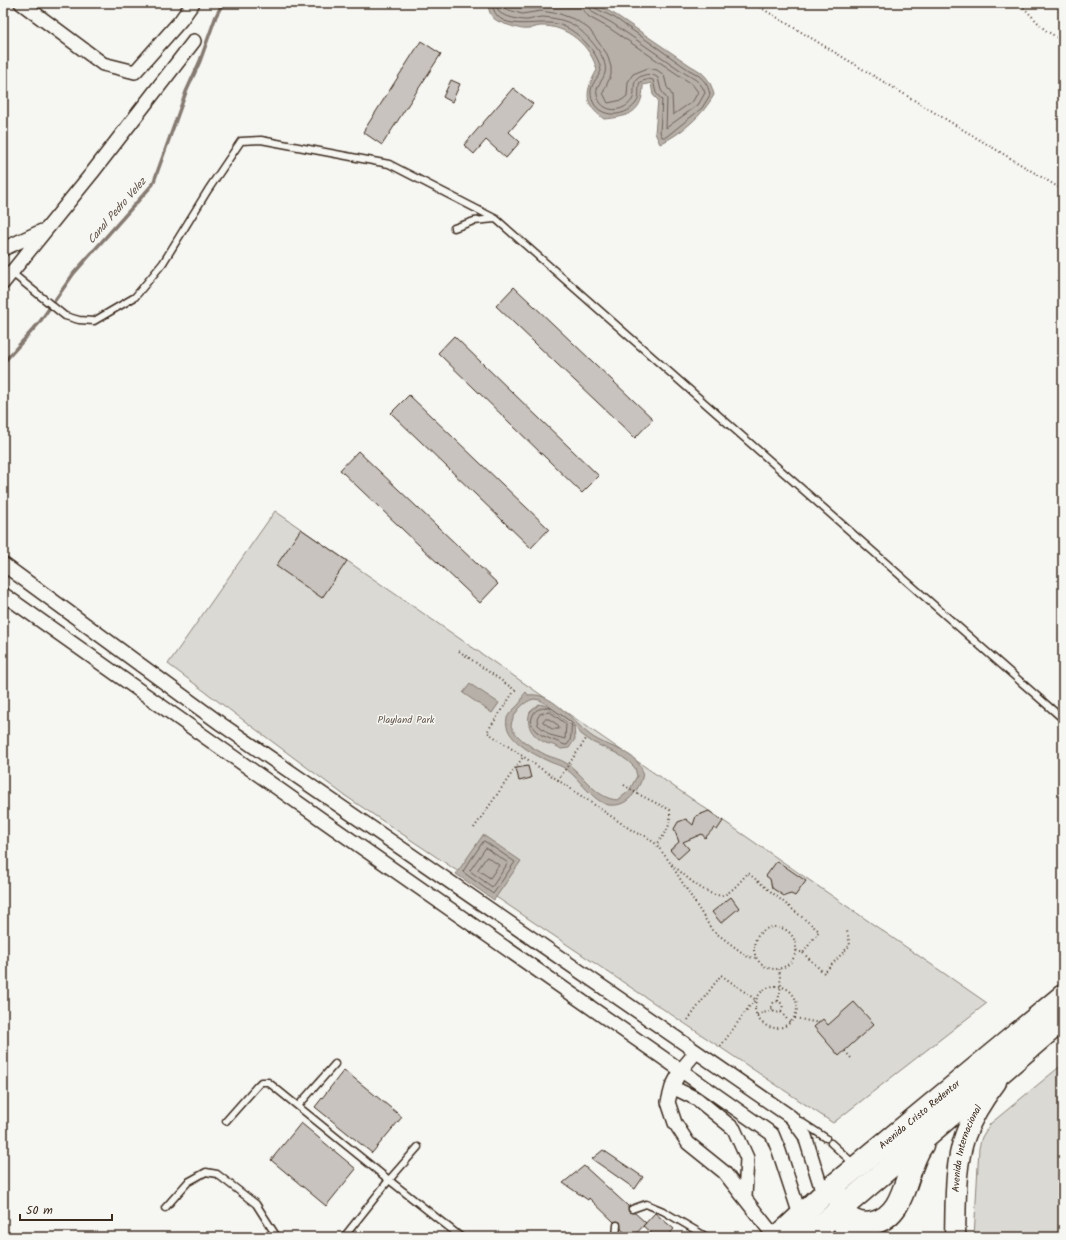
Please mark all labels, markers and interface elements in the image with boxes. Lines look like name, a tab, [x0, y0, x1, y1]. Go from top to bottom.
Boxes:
water label: Canal Pedro Velez	[83, 173, 152, 248]
park label: Playland Park	[378, 712, 435, 728]
street label: Avenida Cristo Redentor	[875, 1076, 964, 1153]
street label: Avenida Internacional	[948, 1101, 986, 1193]
scale bar	[20, 1196, 112, 1222]
text: 50 m	[26, 1201, 53, 1220]

